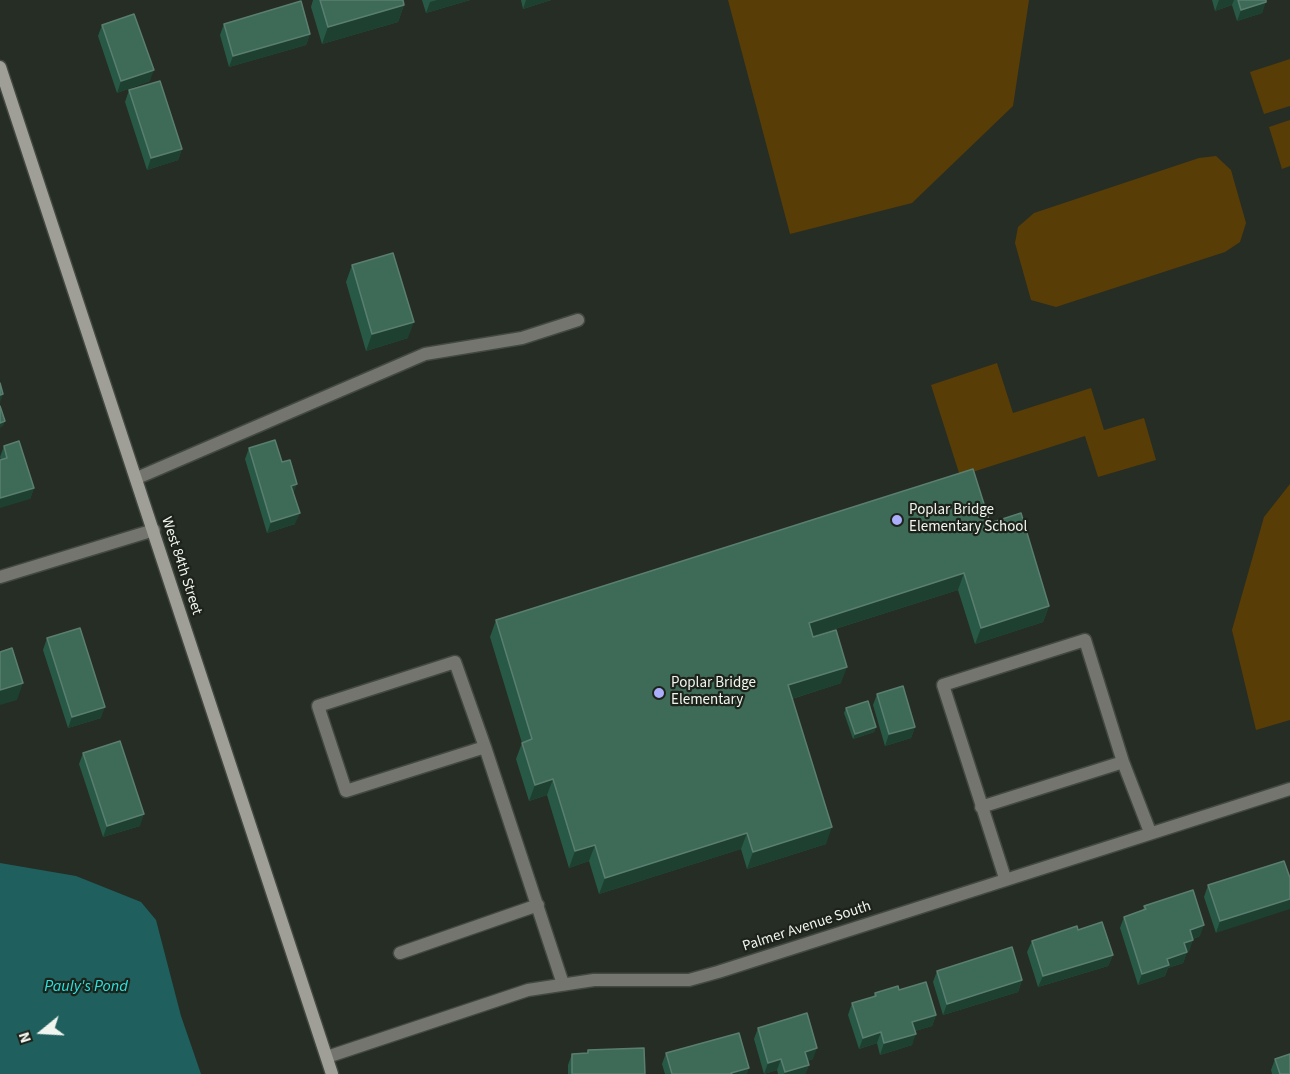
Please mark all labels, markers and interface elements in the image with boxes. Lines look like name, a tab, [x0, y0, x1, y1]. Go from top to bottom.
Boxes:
place label: Poplar Bridge Elementary School	[909, 502, 1027, 537]
marker: Poplar Bridge Elementary School	[890, 513, 904, 527]
street label: West 84th Street	[157, 515, 205, 617]
place label: Poplar Bridge Elementary	[671, 675, 756, 710]
marker: Poplar Bridge Elementary	[652, 686, 666, 700]
street label: Palmer Avenue South	[740, 898, 874, 956]
water label: Pauly's Pond	[44, 977, 128, 997]
north arrow	[12, 1002, 72, 1062]
text: N	[13, 1029, 37, 1046]

